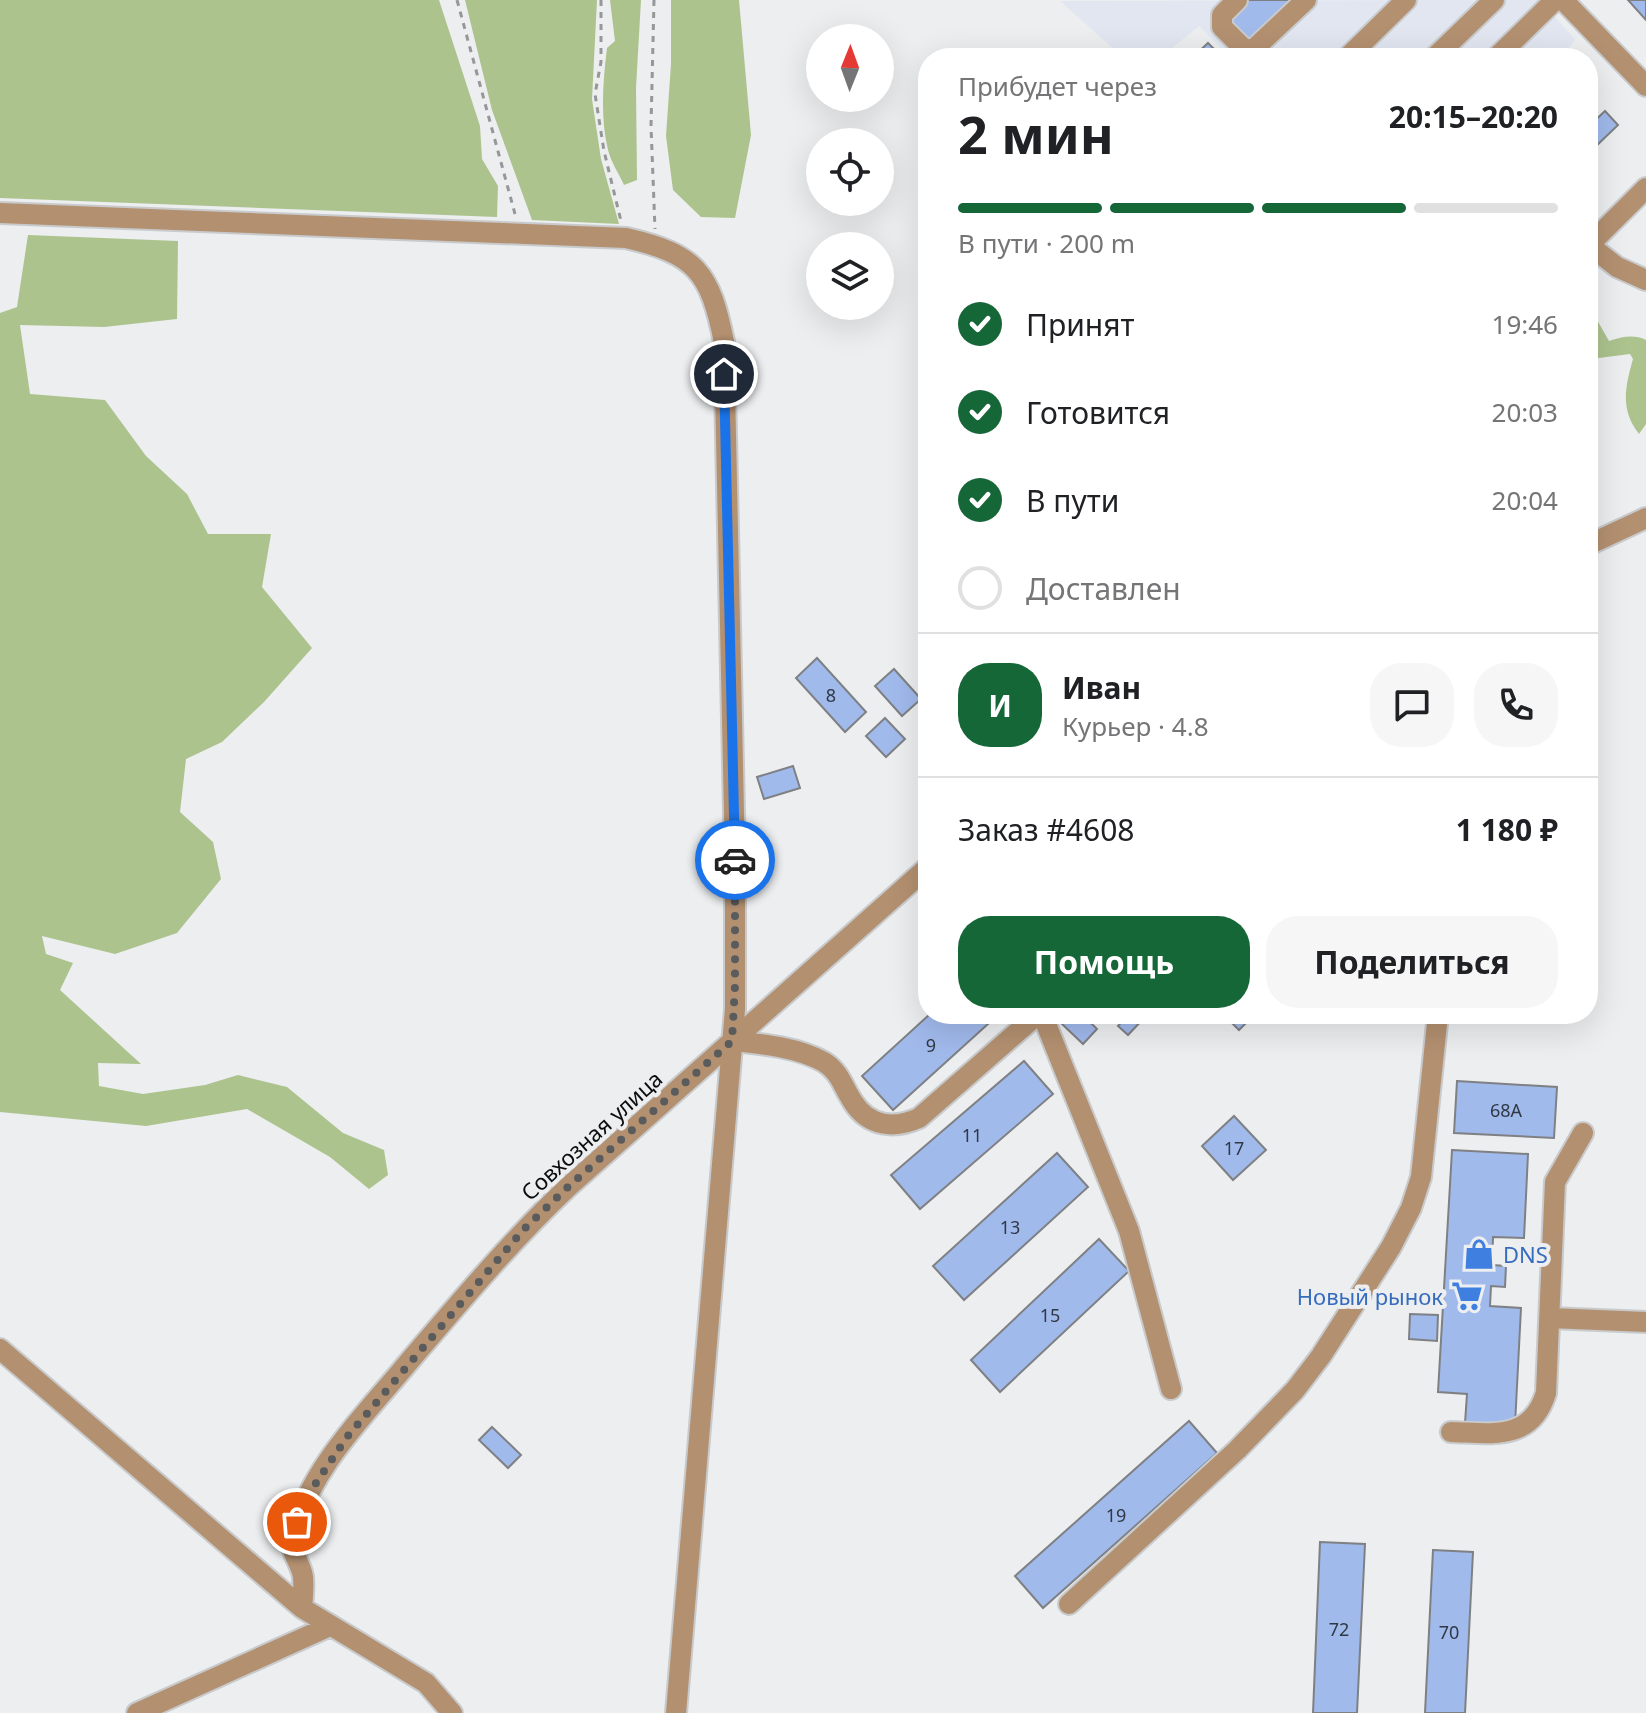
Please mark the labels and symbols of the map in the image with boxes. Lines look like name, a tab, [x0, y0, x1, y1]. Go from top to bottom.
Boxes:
north arrow	[806, 24, 894, 112]
pin	[690, 340, 758, 408]
house number: 8	[826, 683, 836, 707]
courier	[695, 820, 775, 900]
house number: 9	[926, 1033, 936, 1057]
street label: Совхозная улица	[514, 1064, 668, 1206]
house number: 68А	[1490, 1098, 1523, 1122]
house number: 11	[962, 1123, 982, 1147]
house number: 17	[1224, 1136, 1244, 1160]
house number: 13	[1000, 1215, 1020, 1239]
shop icon: DNS	[1462, 1237, 1496, 1271]
place label: DNS	[1503, 1239, 1548, 1269]
supermarket icon: Новый рынок	[1450, 1279, 1484, 1313]
place label: Новый рынок	[1297, 1281, 1443, 1311]
house number: 15	[1040, 1303, 1060, 1327]
pin	[263, 1488, 331, 1556]
house number: 19	[1106, 1503, 1126, 1527]
house number: 72	[1329, 1617, 1349, 1641]
house number: 70	[1439, 1620, 1459, 1644]

